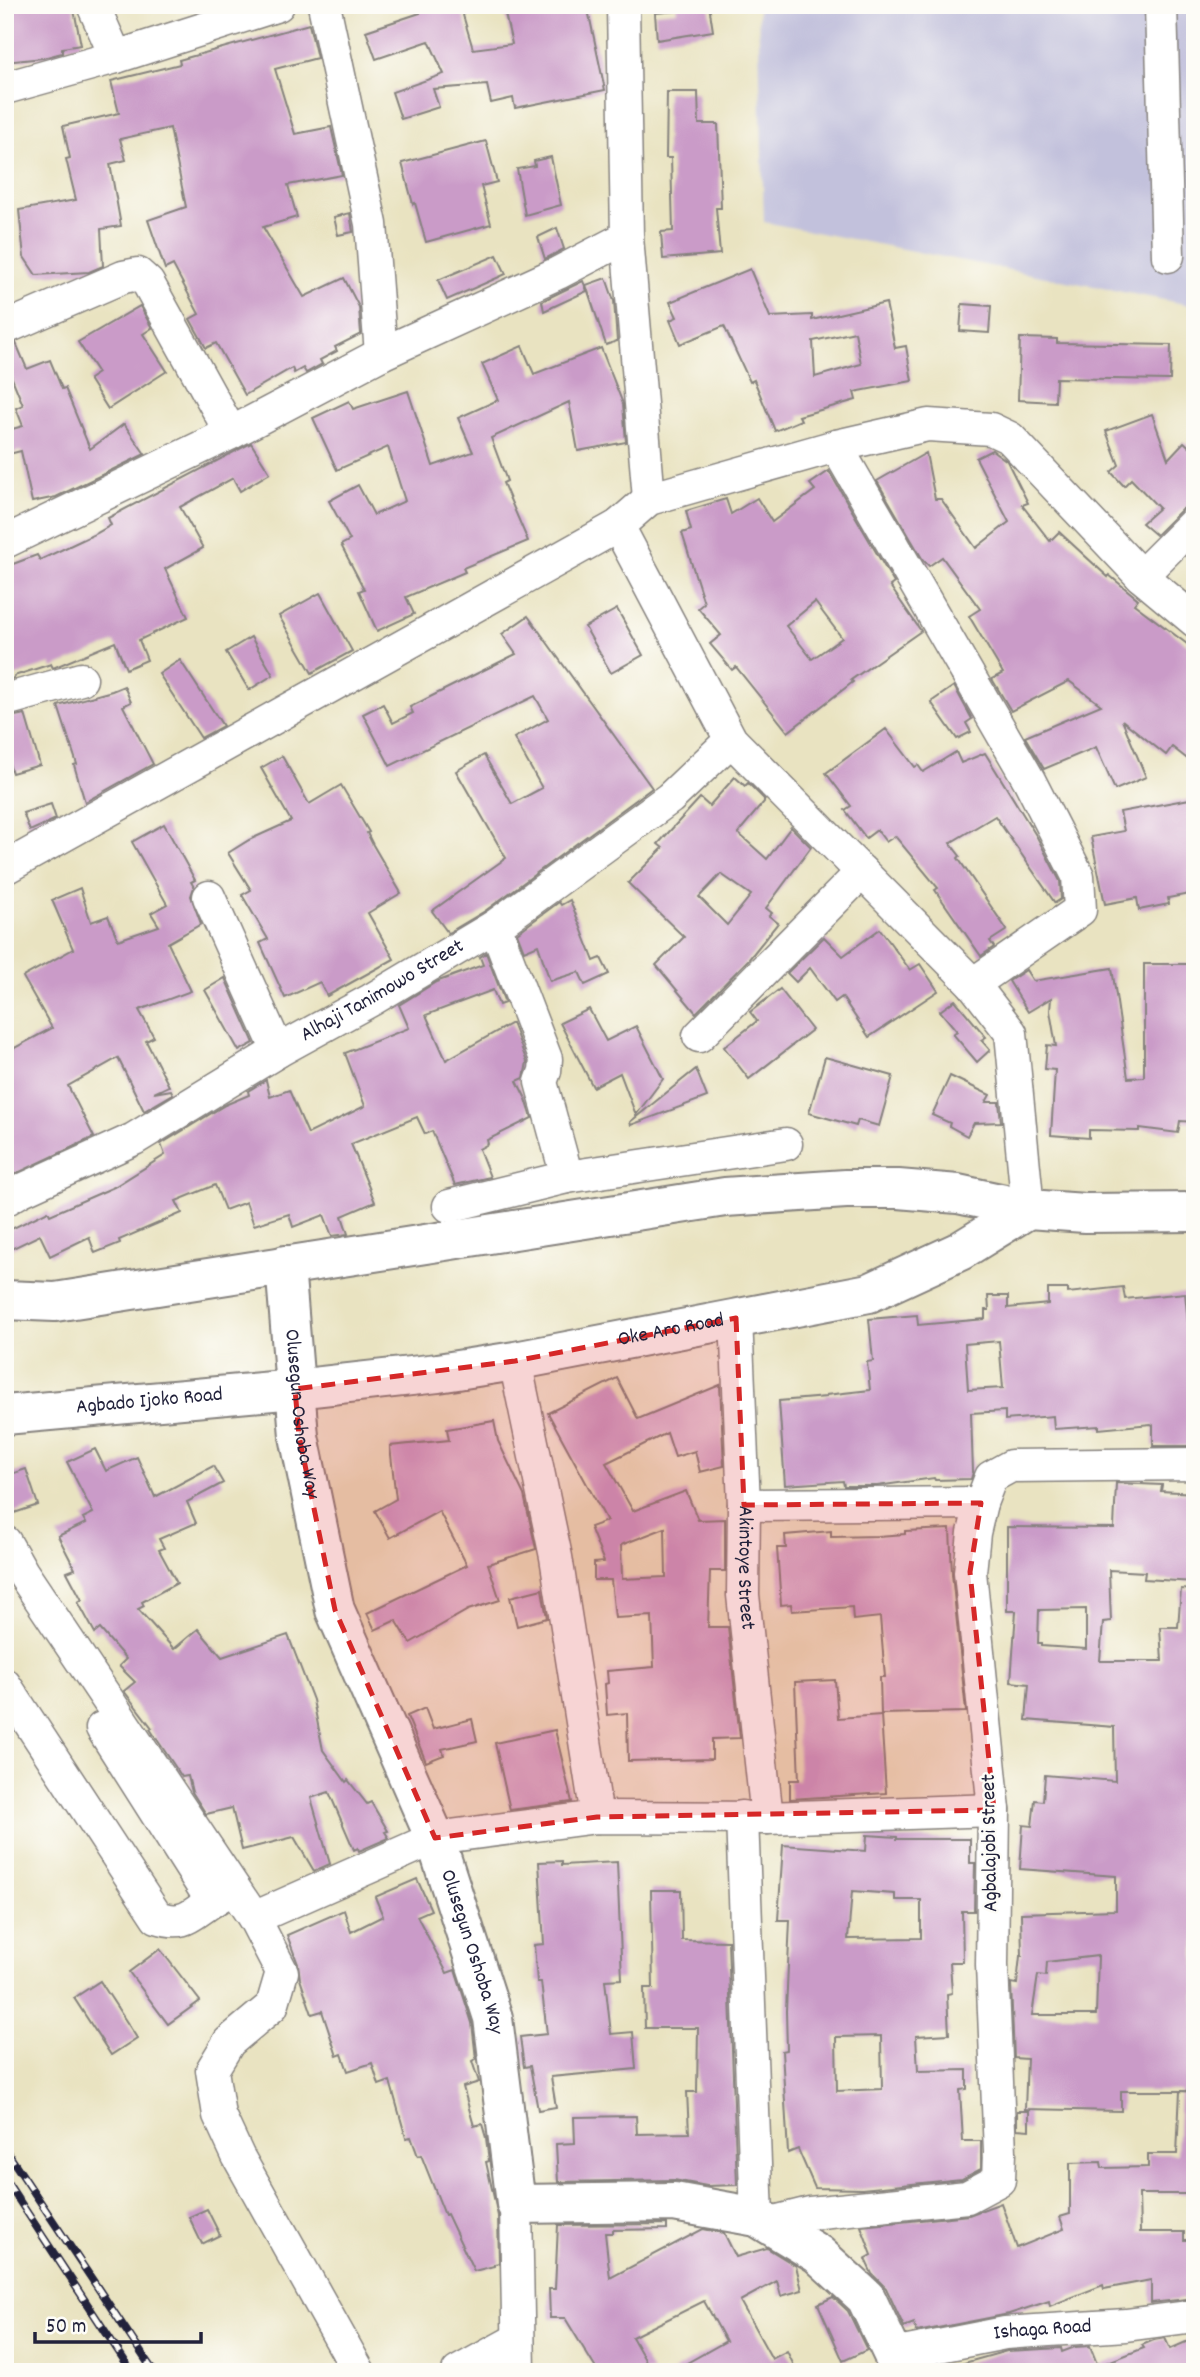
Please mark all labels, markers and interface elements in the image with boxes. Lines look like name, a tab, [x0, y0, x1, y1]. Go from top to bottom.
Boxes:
street label: Alhaji Tanimowo Street	[296, 932, 470, 1051]
street label: Oke Aro Road	[616, 1306, 727, 1356]
street label: Olusegun Oshoba Way	[275, 1328, 327, 1502]
street label: Agbado Ijoko Road	[75, 1381, 224, 1424]
street label: Akintoye Street	[728, 1505, 762, 1632]
street label: Agbalajobi Street	[975, 1773, 1007, 1912]
street label: Olusegun Oshoba Way	[431, 1866, 510, 2036]
scale bar	[35, 2300, 201, 2344]
street label: Ishaga Road	[991, 2312, 1093, 2350]
text: 50 m	[46, 2313, 86, 2343]

